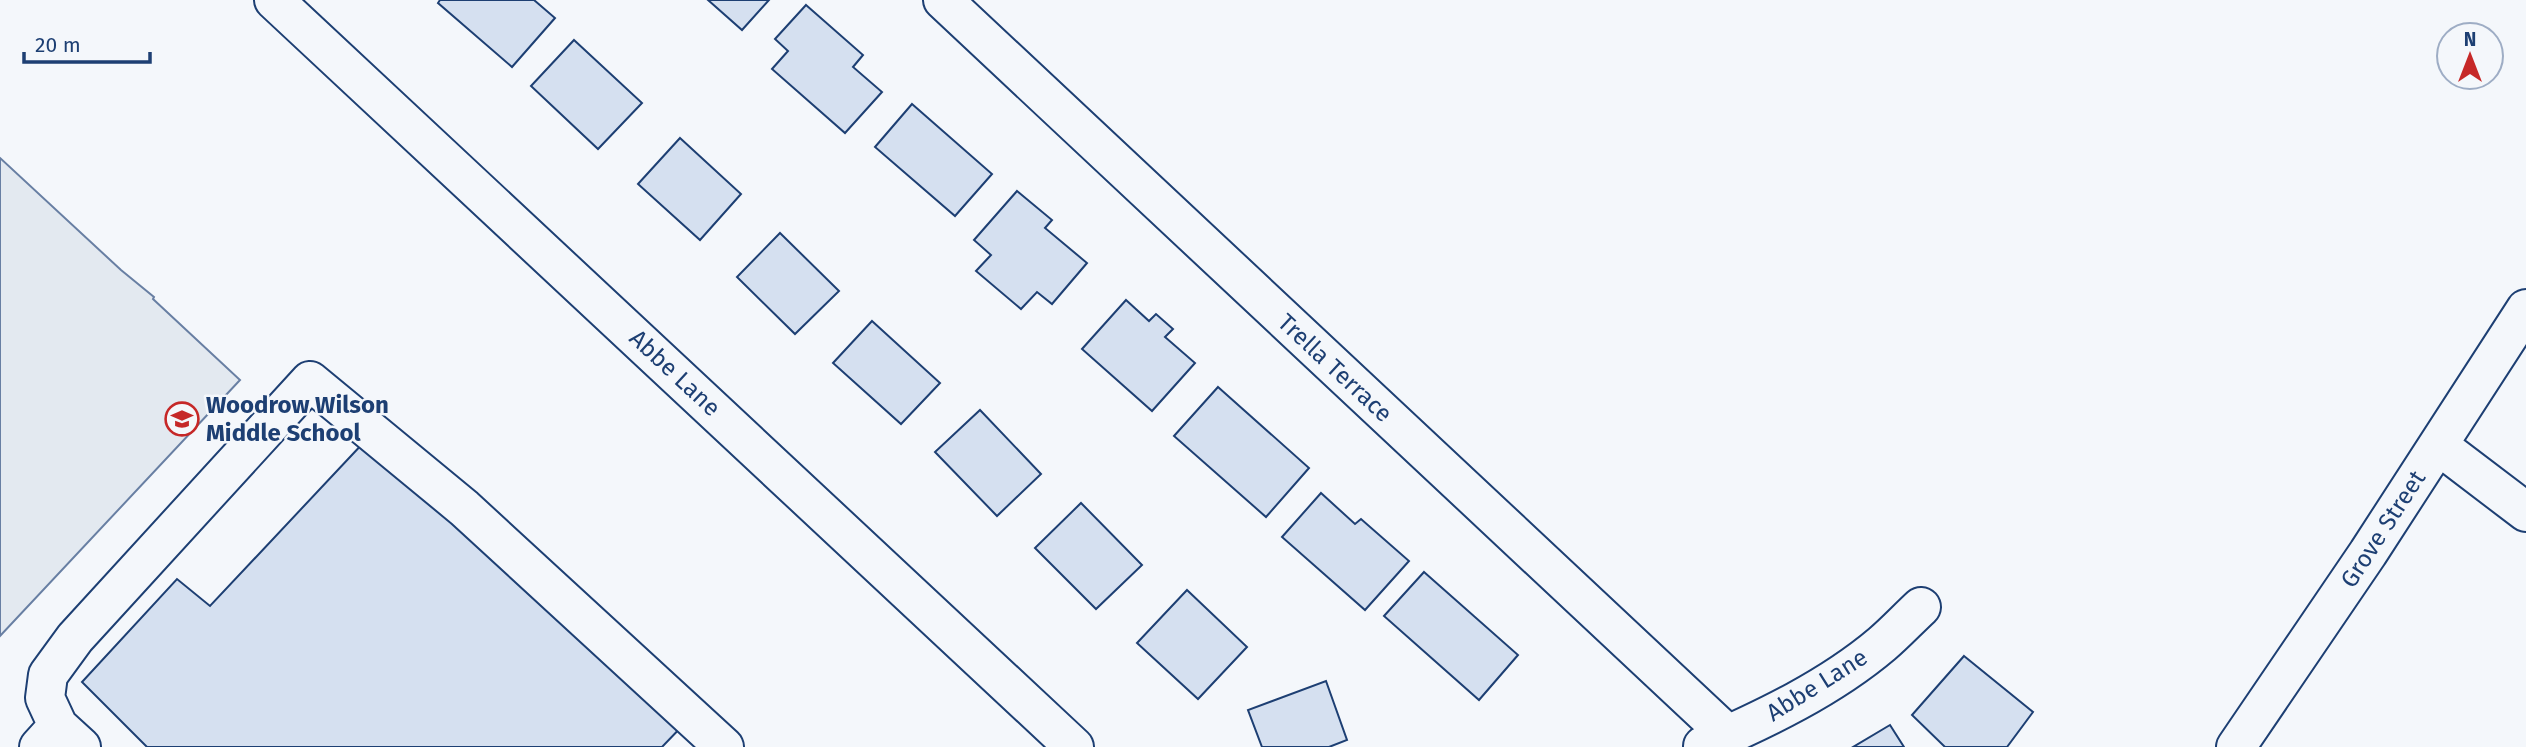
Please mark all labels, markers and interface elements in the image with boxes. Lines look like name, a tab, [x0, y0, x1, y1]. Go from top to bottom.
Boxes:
scale bar	[24, 21, 150, 65]
north arrow	[2435, 21, 2505, 91]
text: N	[2464, 28, 2476, 51]
text: 20 m	[35, 32, 81, 58]
street label: Trella Terrace	[1272, 308, 1398, 428]
street label: Abbe Lane	[624, 324, 726, 422]
place label: Woodrow Wilson Middle School	[206, 391, 389, 447]
school or university icon: Woodrow Wilson Middle School	[163, 400, 201, 438]
street label: Grove Street	[2335, 465, 2431, 593]
street label: Abbe Lane	[1761, 643, 1873, 727]

